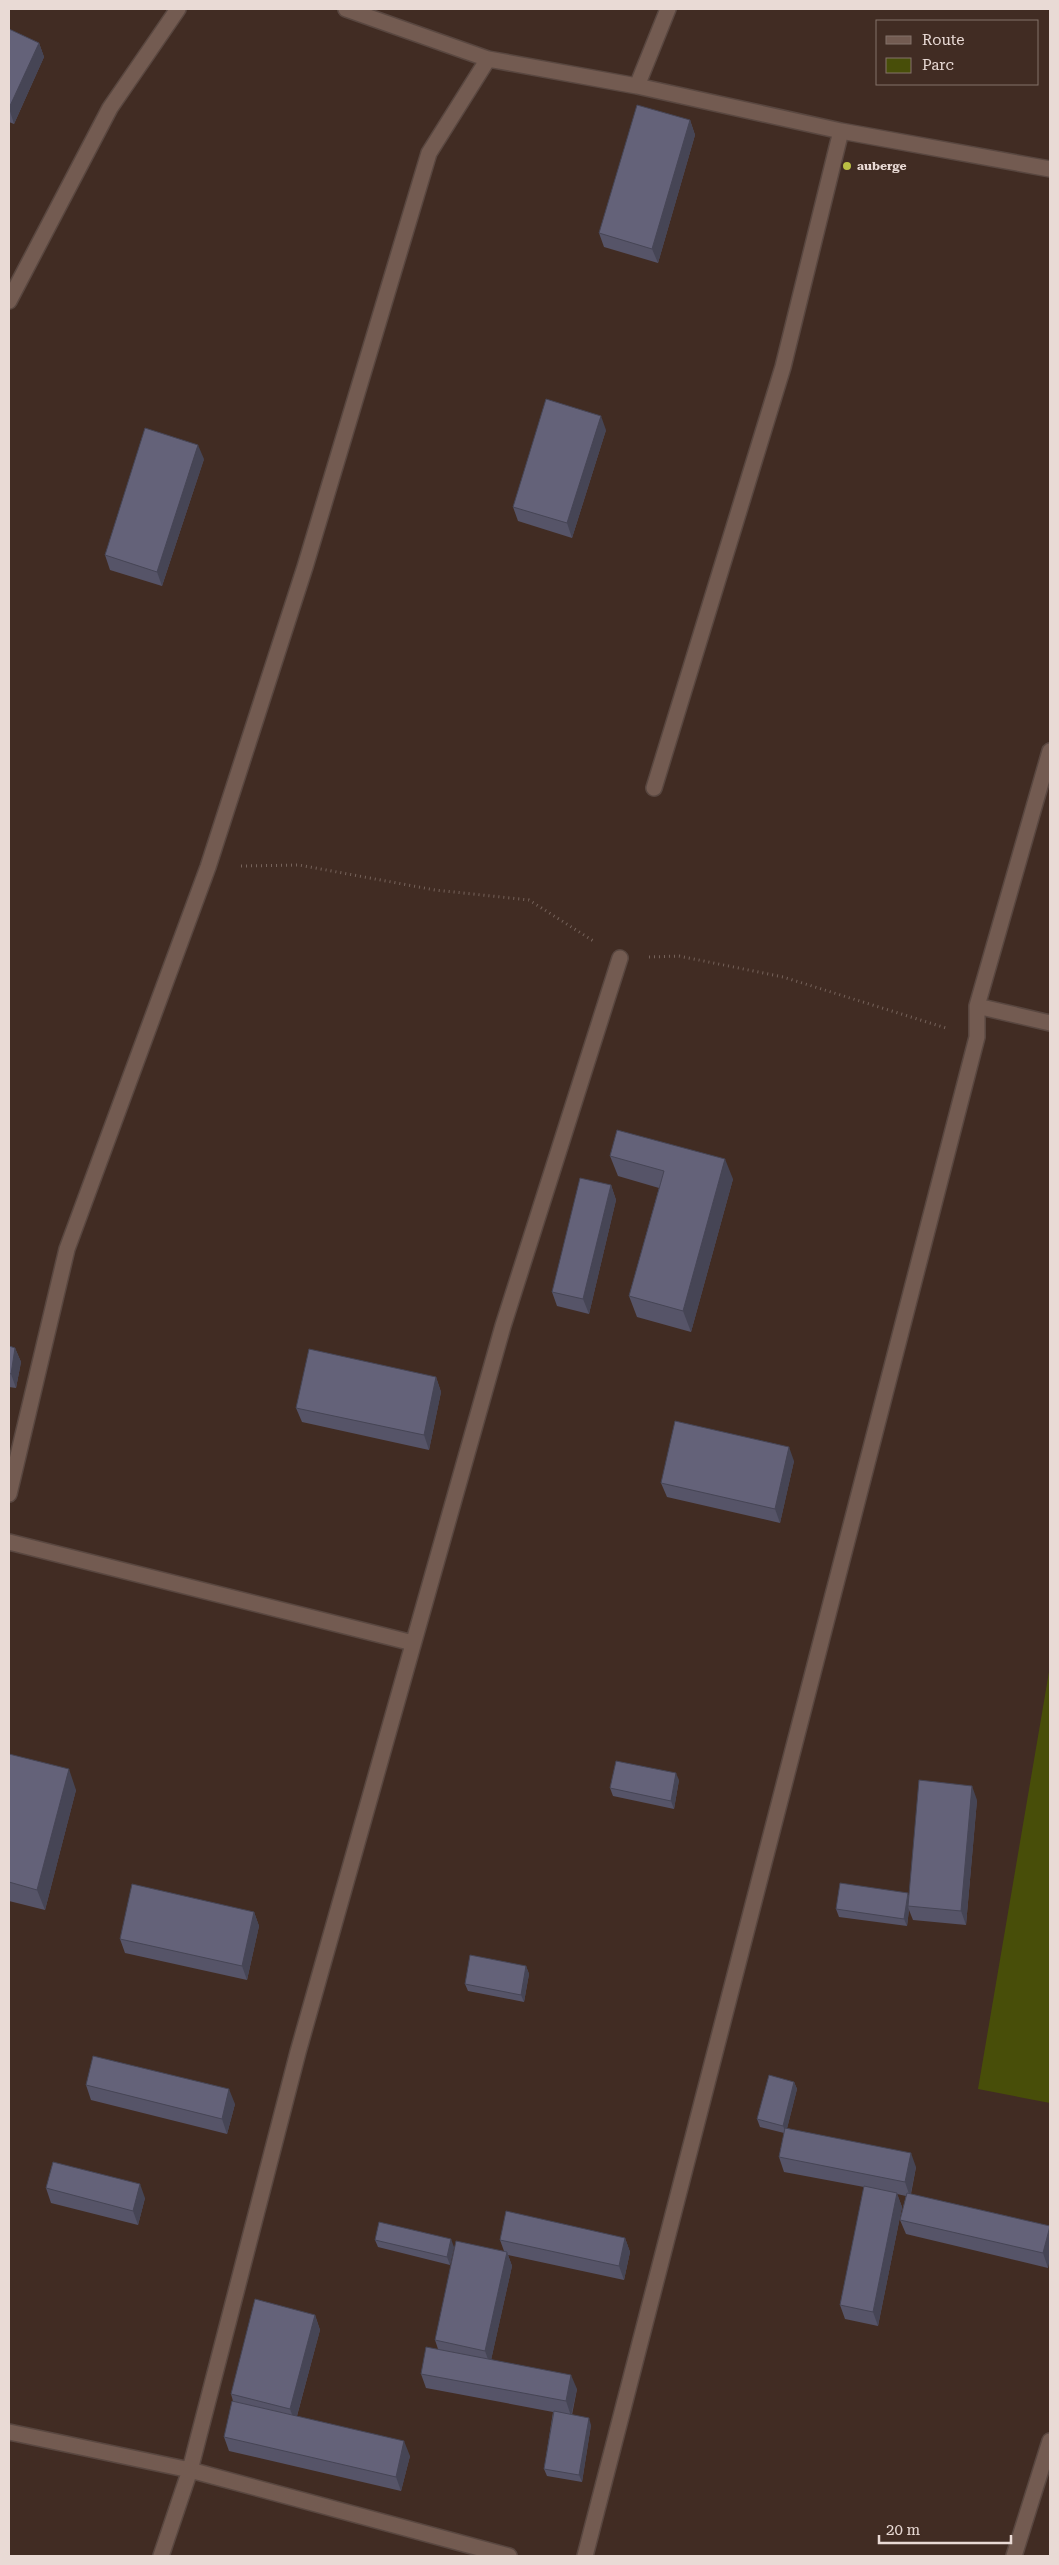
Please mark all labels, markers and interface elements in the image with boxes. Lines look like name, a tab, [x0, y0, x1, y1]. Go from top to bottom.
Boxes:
legend	[876, 20, 1039, 85]
text: Route	[922, 31, 964, 49]
text: Parc	[922, 56, 954, 74]
place label: auberge	[857, 159, 907, 173]
marker: auberge	[841, 160, 853, 172]
scale bar	[879, 2512, 1012, 2544]
text: 20 m	[886, 2521, 921, 2539]

